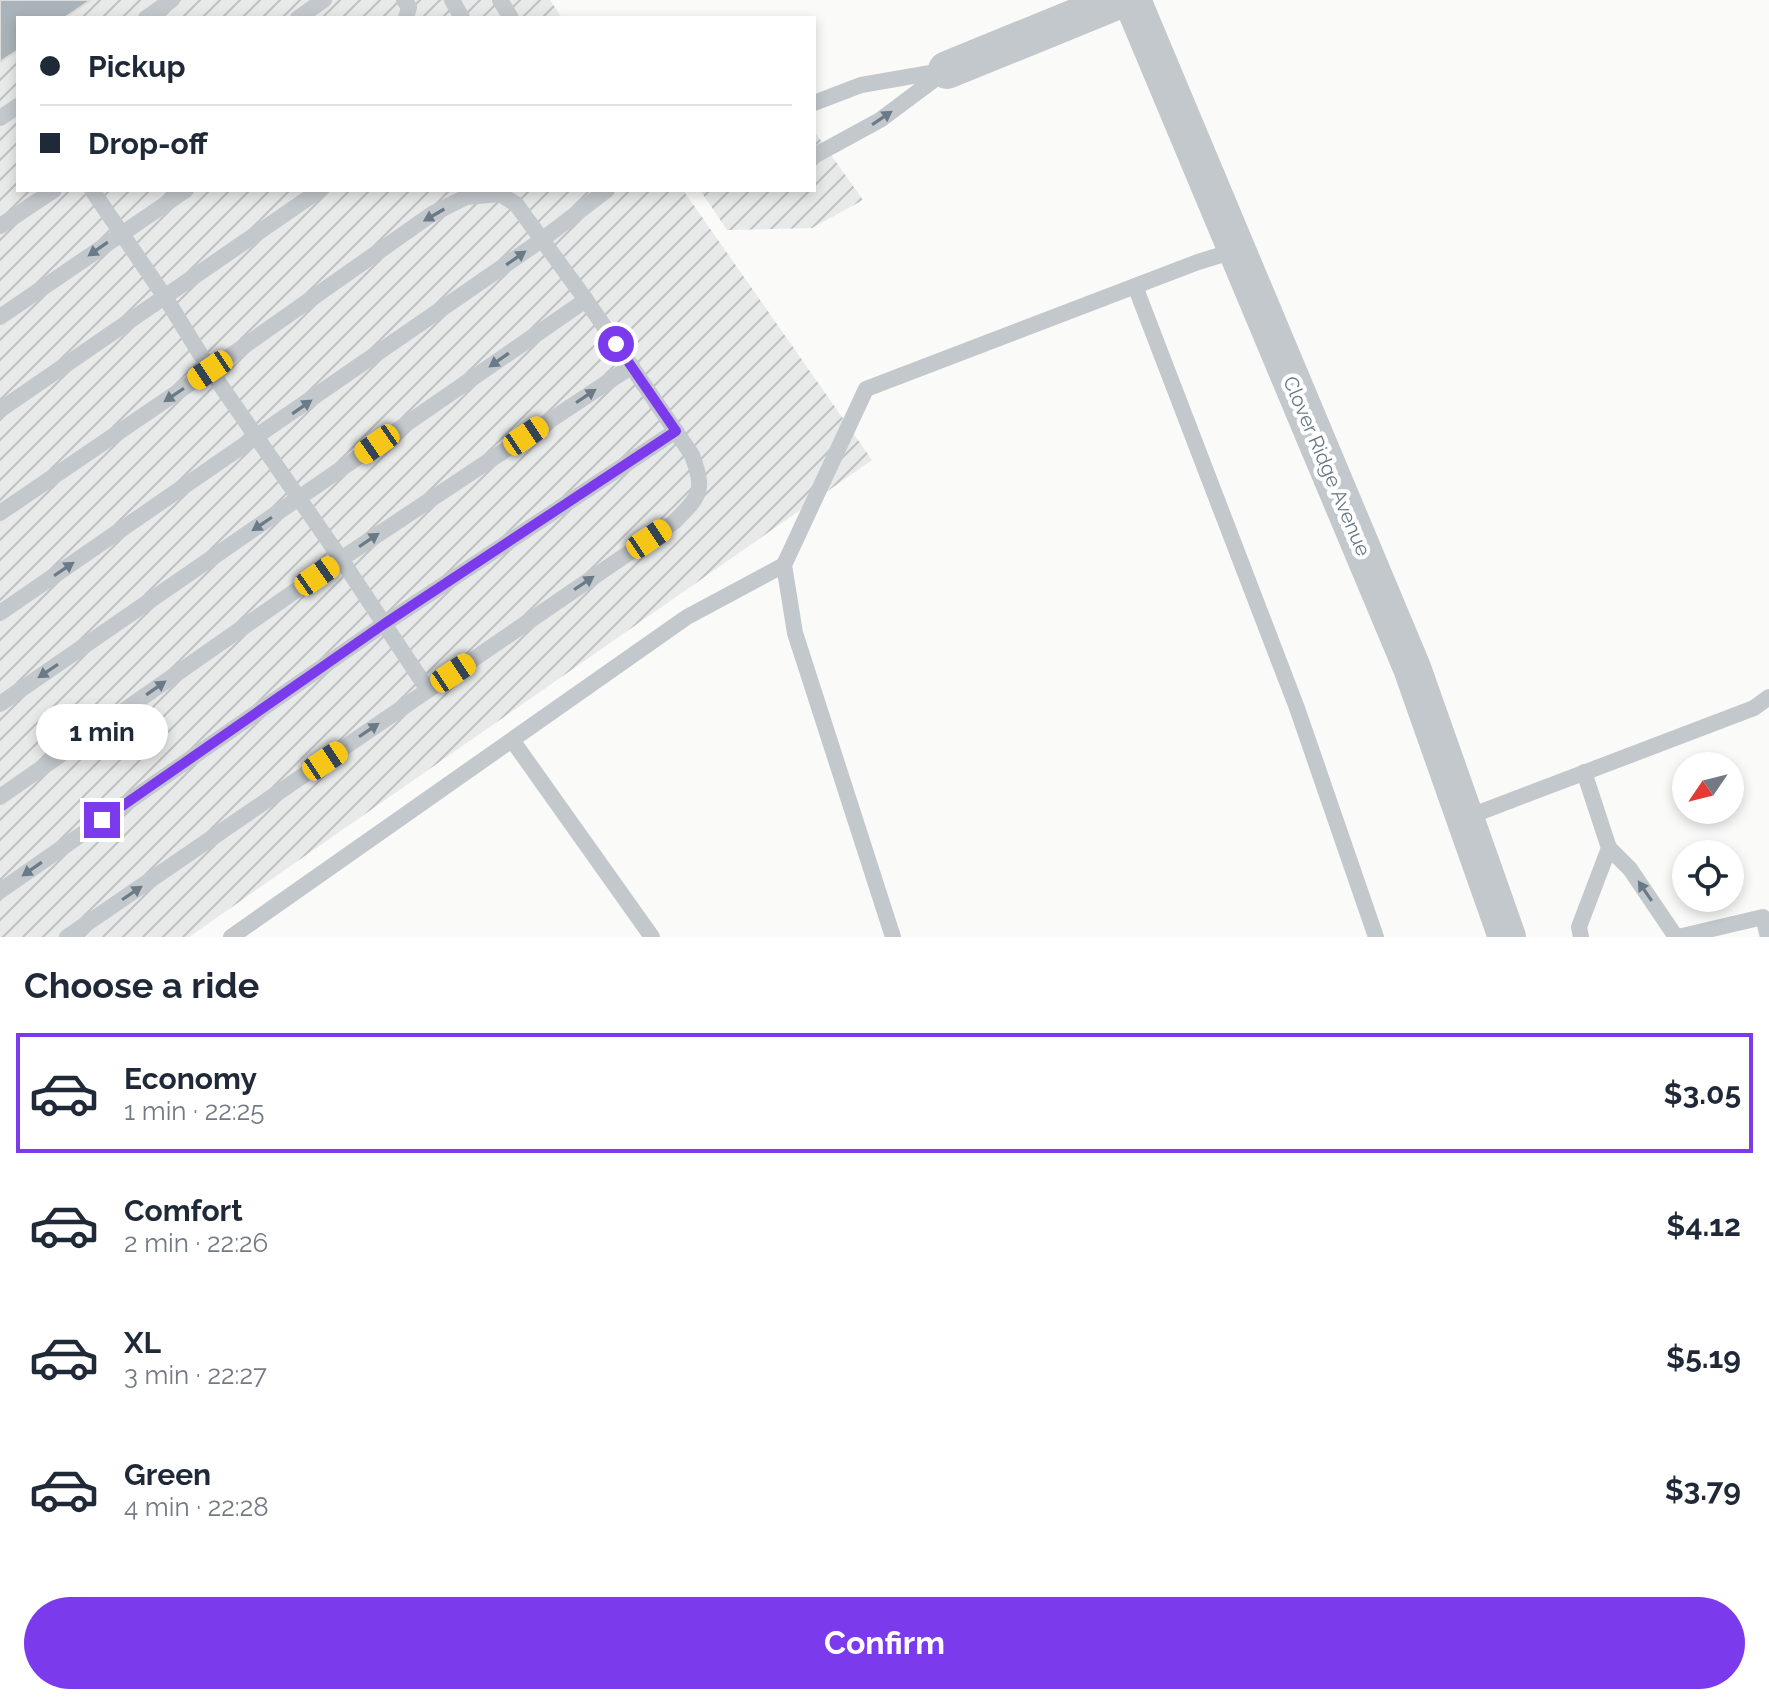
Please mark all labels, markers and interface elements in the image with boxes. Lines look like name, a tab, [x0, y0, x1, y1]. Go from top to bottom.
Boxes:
text: Pickup	[88, 49, 186, 84]
one-way arrow	[871, 111, 893, 126]
text: Drop-off	[88, 126, 208, 161]
one-way arrow	[423, 207, 445, 221]
one-way arrow	[87, 241, 108, 256]
one-way arrow	[505, 251, 526, 266]
route start	[598, 326, 634, 362]
car	[183, 347, 237, 393]
one-way arrow	[489, 352, 510, 367]
street label: Clover Ridge Avenue	[1278, 373, 1376, 560]
one-way arrow	[164, 387, 185, 402]
one-way arrow	[575, 389, 596, 404]
one-way arrow	[292, 400, 313, 415]
car	[499, 413, 553, 459]
car	[350, 420, 404, 468]
one-way arrow	[252, 516, 273, 531]
car	[622, 516, 676, 562]
one-way arrow	[358, 533, 380, 548]
car	[290, 552, 344, 600]
one-way arrow	[54, 562, 75, 577]
one-way arrow	[573, 576, 594, 591]
car	[426, 650, 480, 696]
one-way arrow	[37, 663, 58, 678]
one-way arrow	[145, 681, 166, 696]
callout: 1 min	[36, 704, 168, 760]
text: 1 min	[69, 717, 135, 747]
one-way arrow	[359, 723, 380, 738]
car	[298, 738, 352, 784]
north arrow	[1672, 752, 1744, 824]
map controls	[1672, 752, 1744, 912]
route end	[84, 802, 120, 838]
button: locate	[1672, 840, 1744, 912]
one-way arrow	[22, 861, 43, 876]
one-way arrow	[1637, 880, 1652, 901]
one-way arrow	[121, 886, 142, 901]
text: Choose a ride	[24, 964, 259, 1006]
icon: car	[28, 1057, 100, 1129]
text: Economy	[124, 1061, 257, 1096]
text: $3.05	[1664, 1076, 1741, 1111]
text: 1 min · 22:25	[124, 1096, 264, 1126]
icon: car	[28, 1189, 100, 1261]
text: Comfort	[124, 1193, 243, 1228]
text: $4.12	[1666, 1208, 1741, 1243]
text: 2 min · 22:26	[124, 1228, 268, 1258]
icon: car	[28, 1321, 100, 1393]
text: XL	[124, 1325, 161, 1360]
text: $5.19	[1666, 1340, 1741, 1375]
text: 3 min · 22:27	[124, 1360, 267, 1390]
icon: car	[28, 1453, 100, 1525]
text: Green	[124, 1457, 211, 1492]
text: $3.79	[1665, 1472, 1741, 1507]
text: 4 min · 22:28	[124, 1492, 269, 1522]
button: Confirm	[24, 1597, 1745, 1689]

